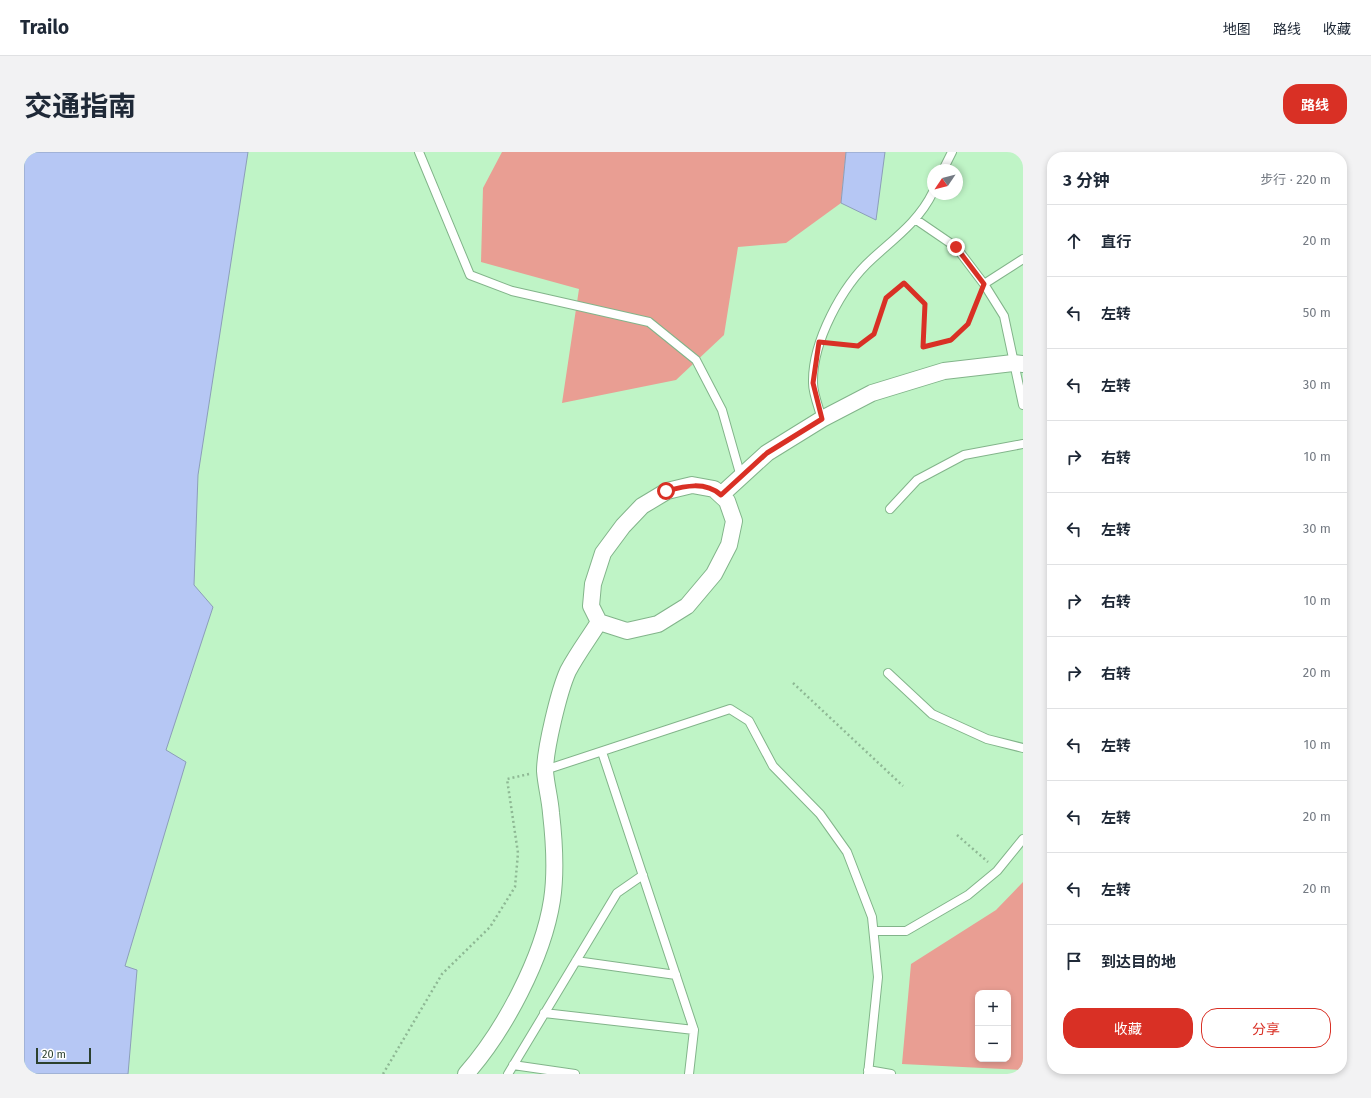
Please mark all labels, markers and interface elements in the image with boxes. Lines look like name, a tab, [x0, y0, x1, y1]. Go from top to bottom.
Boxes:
text: Trailo	[20, 16, 69, 39]
text: 地图	[1223, 21, 1251, 38]
text: 路线	[1273, 21, 1301, 38]
text: 收藏	[1323, 21, 1351, 38]
button: 路线	[1283, 84, 1347, 124]
text: 交通指南	[24, 90, 136, 123]
north arrow	[927, 164, 963, 200]
text: 3 分钟	[1063, 170, 1110, 191]
text: 步行 · 220 m	[1260, 172, 1331, 187]
icon: ahead	[1063, 230, 1085, 252]
text: 直行	[1101, 233, 1131, 251]
text: 20 m	[1303, 233, 1331, 248]
route end	[947, 238, 965, 256]
icon: left	[1063, 302, 1085, 324]
text: 左转	[1101, 305, 1131, 323]
text: 50 m	[1303, 305, 1331, 320]
icon: left	[1063, 374, 1085, 396]
text: 左转	[1101, 377, 1131, 395]
text: 30 m	[1303, 377, 1331, 392]
icon: right	[1063, 446, 1085, 468]
text: 右转	[1101, 449, 1131, 467]
text: 10 m	[1304, 449, 1331, 464]
route start	[657, 482, 675, 500]
icon: left	[1063, 518, 1085, 540]
text: 左转	[1101, 521, 1131, 539]
text: 30 m	[1303, 521, 1331, 536]
icon: right	[1063, 590, 1085, 612]
text: 右转	[1101, 593, 1131, 611]
text: 10 m	[1304, 593, 1331, 608]
icon: right	[1063, 662, 1085, 684]
text: 右转	[1101, 665, 1131, 683]
text: 20 m	[1303, 665, 1331, 680]
icon: left	[1063, 734, 1085, 756]
text: 左转	[1101, 737, 1131, 755]
text: 10 m	[1304, 737, 1331, 752]
icon: left	[1063, 806, 1085, 828]
text: 左转	[1101, 809, 1131, 827]
text: 20 m	[1303, 809, 1331, 824]
icon: left	[1063, 878, 1085, 900]
text: 左转	[1101, 881, 1131, 899]
text: 20 m	[1303, 881, 1331, 896]
icon: arrive	[1063, 950, 1085, 972]
text: 到达目的地	[1101, 953, 1176, 971]
map controls	[975, 990, 1011, 1062]
button: +	[975, 990, 1011, 1026]
button: 收藏	[1063, 1008, 1193, 1048]
button: 分享	[1201, 1008, 1331, 1048]
button: −	[975, 1026, 1011, 1062]
scale bar	[36, 1046, 91, 1065]
text: 20 m	[42, 1048, 66, 1061]

